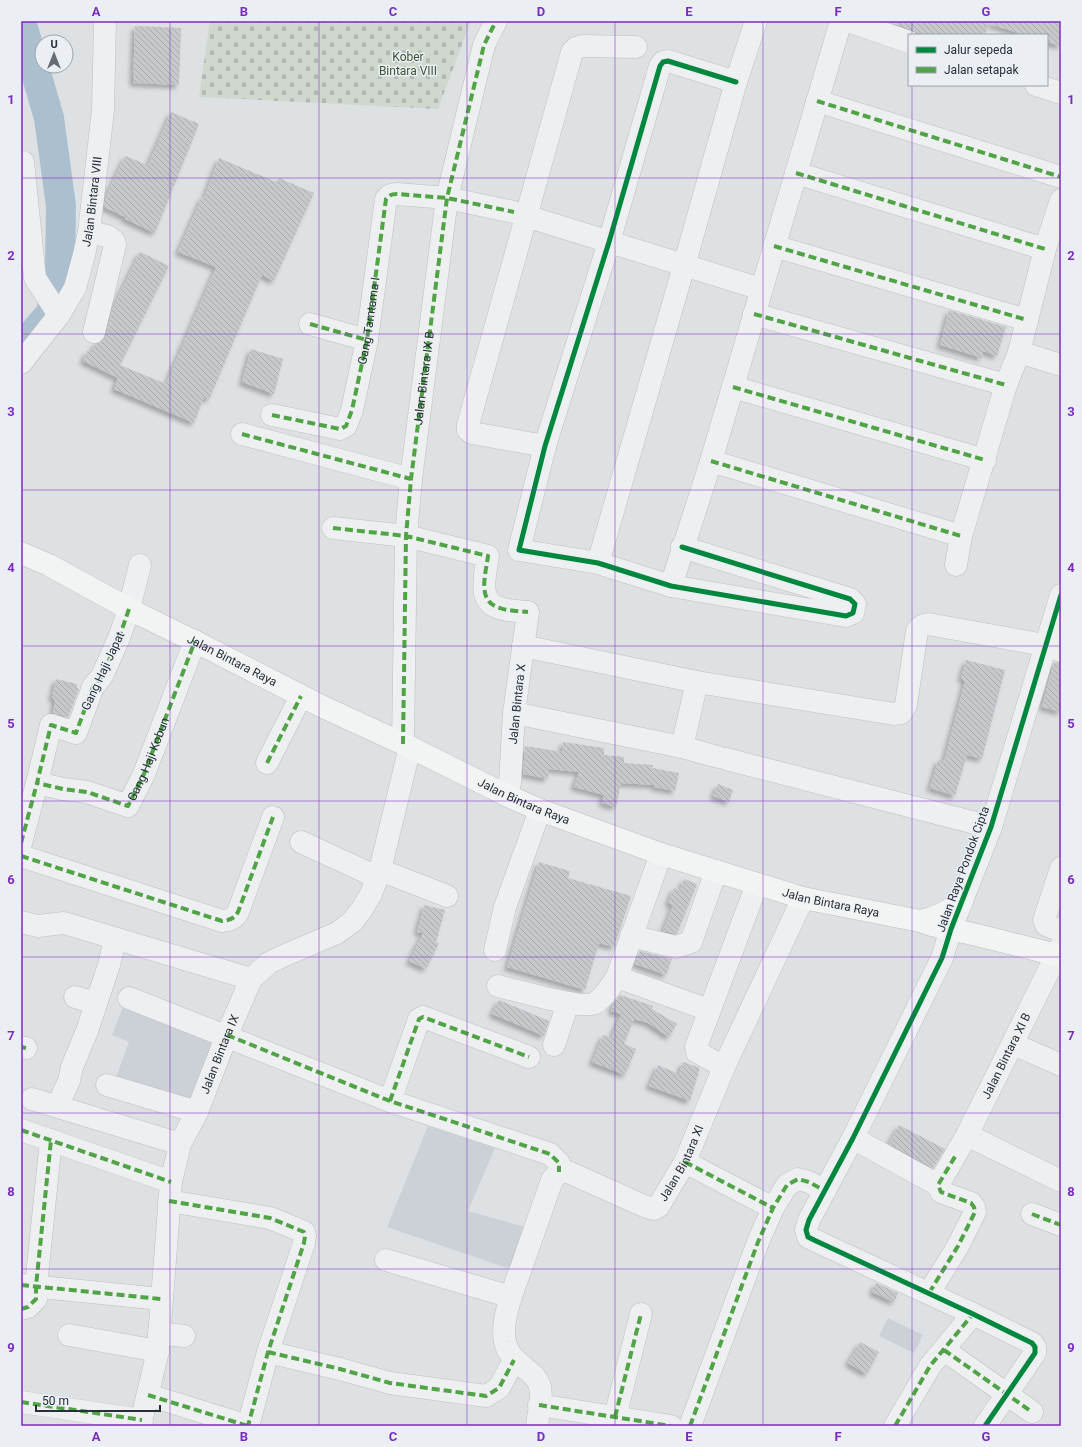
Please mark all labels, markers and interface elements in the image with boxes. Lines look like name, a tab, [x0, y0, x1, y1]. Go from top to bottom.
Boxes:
text: A	[92, 4, 101, 19]
text: B	[240, 4, 248, 19]
text: C	[389, 4, 398, 19]
text: D	[537, 4, 545, 19]
text: E	[685, 4, 693, 19]
text: F	[834, 4, 842, 19]
text: G	[982, 4, 991, 19]
north arrow	[34, 34, 74, 74]
legend	[908, 34, 1048, 86]
text: U	[50, 38, 58, 51]
text: Jalur sepeda	[944, 43, 1013, 57]
park label: Kober Bintara VIII	[379, 50, 437, 78]
text: Jalan setapak	[944, 63, 1019, 77]
text: 1	[7, 92, 15, 107]
text: 1	[1067, 92, 1075, 107]
street label: Jalan Bintara VIII	[79, 156, 105, 248]
text: 2	[7, 248, 15, 263]
text: 2	[1067, 248, 1075, 263]
street label: Gang Tamtama I	[355, 276, 382, 366]
street label: Jalan Bintara IX B	[411, 330, 437, 426]
text: 3	[7, 404, 15, 419]
text: 3	[1067, 404, 1075, 419]
text: 4	[7, 560, 15, 575]
text: 4	[1067, 560, 1075, 575]
street label: Gang Haji Japat	[79, 629, 127, 713]
street label: Jalan Bintara Raya	[185, 632, 279, 689]
street label: Jalan Bintara X	[506, 663, 528, 745]
text: 5	[7, 716, 15, 731]
street label: Gang Haji Kobun	[125, 716, 172, 803]
text: 5	[1067, 716, 1075, 731]
street label: Jalan Bintara Raya	[475, 775, 572, 827]
street label: Jalan Raya Pondok Cipta	[934, 804, 992, 934]
text: 6	[7, 872, 15, 887]
text: 6	[1067, 872, 1075, 887]
street label: Jalan Bintara Raya	[781, 885, 881, 920]
street label: Jalan Bintara XI B	[979, 1011, 1034, 1101]
street label: Jalan Bintara IX	[198, 1012, 242, 1096]
text: 7	[7, 1028, 15, 1043]
text: 7	[1067, 1028, 1075, 1043]
street label: Jalan Bintara XI	[656, 1123, 706, 1204]
text: 8	[7, 1184, 15, 1199]
text: 8	[1067, 1184, 1075, 1199]
text: 9	[7, 1340, 15, 1355]
text: 9	[1067, 1340, 1075, 1355]
scale bar	[36, 1387, 160, 1413]
text: 50 m	[42, 1394, 69, 1408]
text: A	[92, 1429, 101, 1444]
text: B	[240, 1429, 248, 1444]
text: C	[389, 1429, 398, 1444]
text: D	[537, 1429, 545, 1444]
text: E	[685, 1429, 693, 1444]
text: F	[834, 1429, 842, 1444]
text: G	[982, 1429, 991, 1444]

